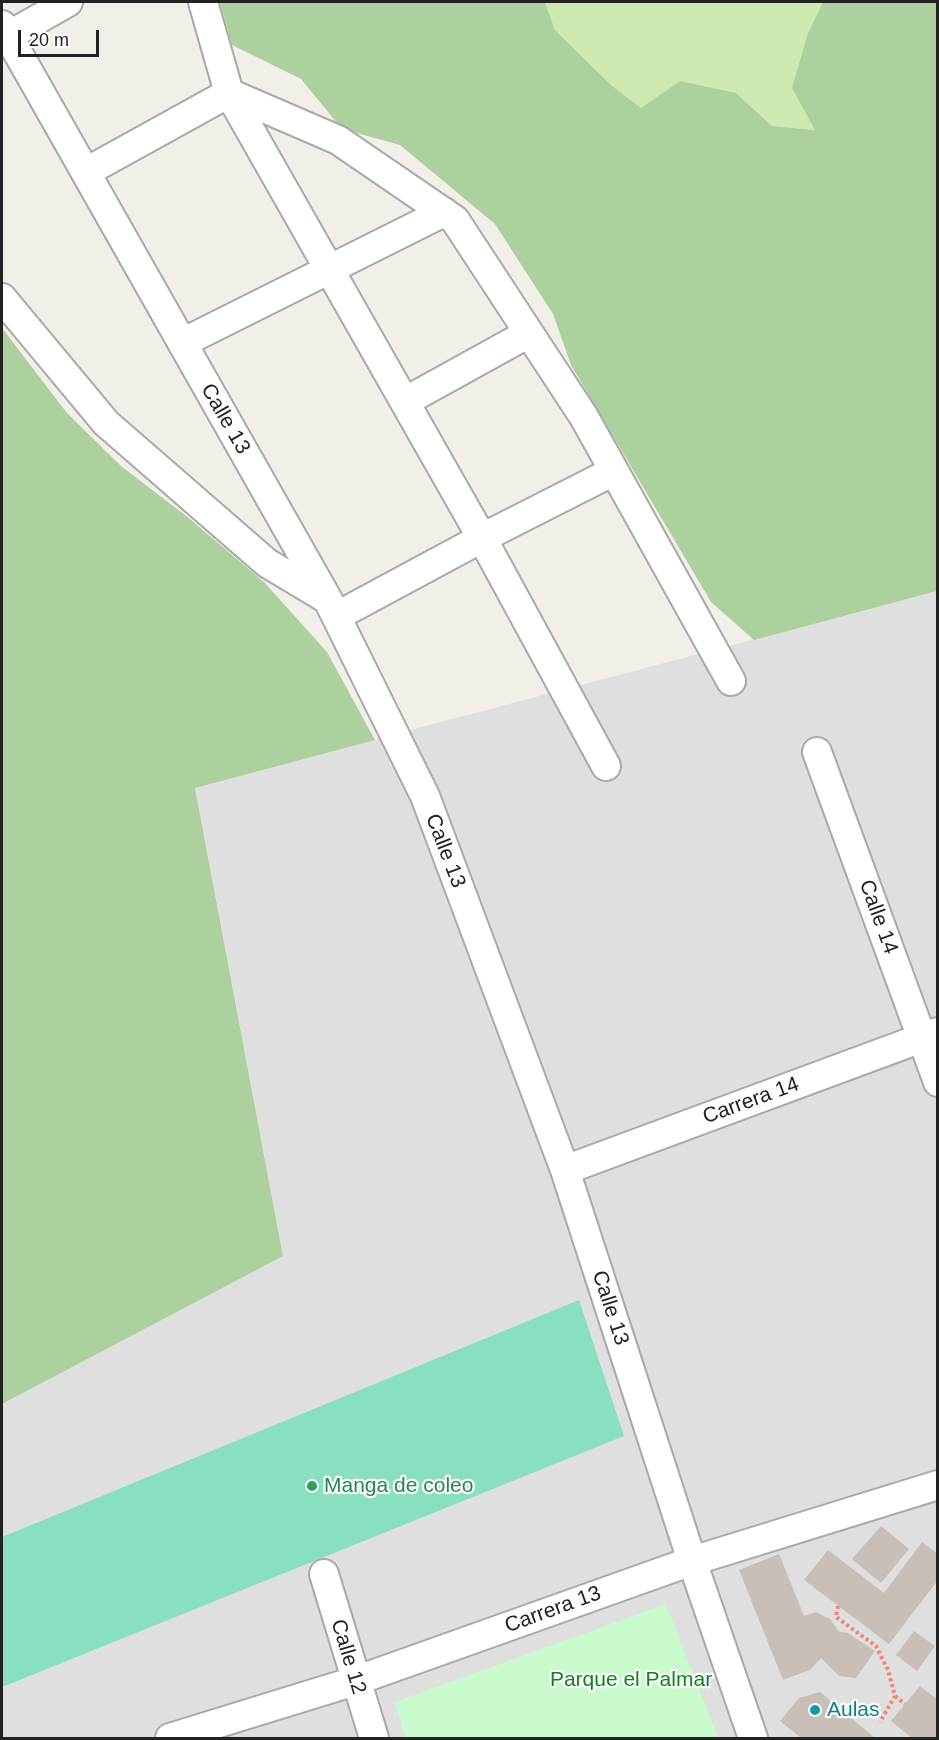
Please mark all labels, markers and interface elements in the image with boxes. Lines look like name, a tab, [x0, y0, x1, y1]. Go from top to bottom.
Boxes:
scale bar	[21, 18, 102, 56]
text: 20 m	[29, 30, 69, 50]
street label: Calle 13	[195, 379, 255, 459]
street label: Calle 13	[419, 811, 471, 891]
street label: Calle 14	[853, 876, 903, 958]
street label: Carrera 14	[700, 1072, 802, 1130]
street label: Calle 13	[586, 1267, 634, 1349]
place label: Manga de coleo	[324, 1473, 473, 1499]
marker: Manga de coleo	[305, 1479, 319, 1493]
street label: Carrera 13	[502, 1581, 604, 1639]
street label: Calle 12	[325, 1616, 371, 1698]
park label: Parque el Palmar	[550, 1667, 712, 1693]
place label: Aulas	[827, 1697, 880, 1723]
marker: Aulas	[808, 1703, 822, 1717]

